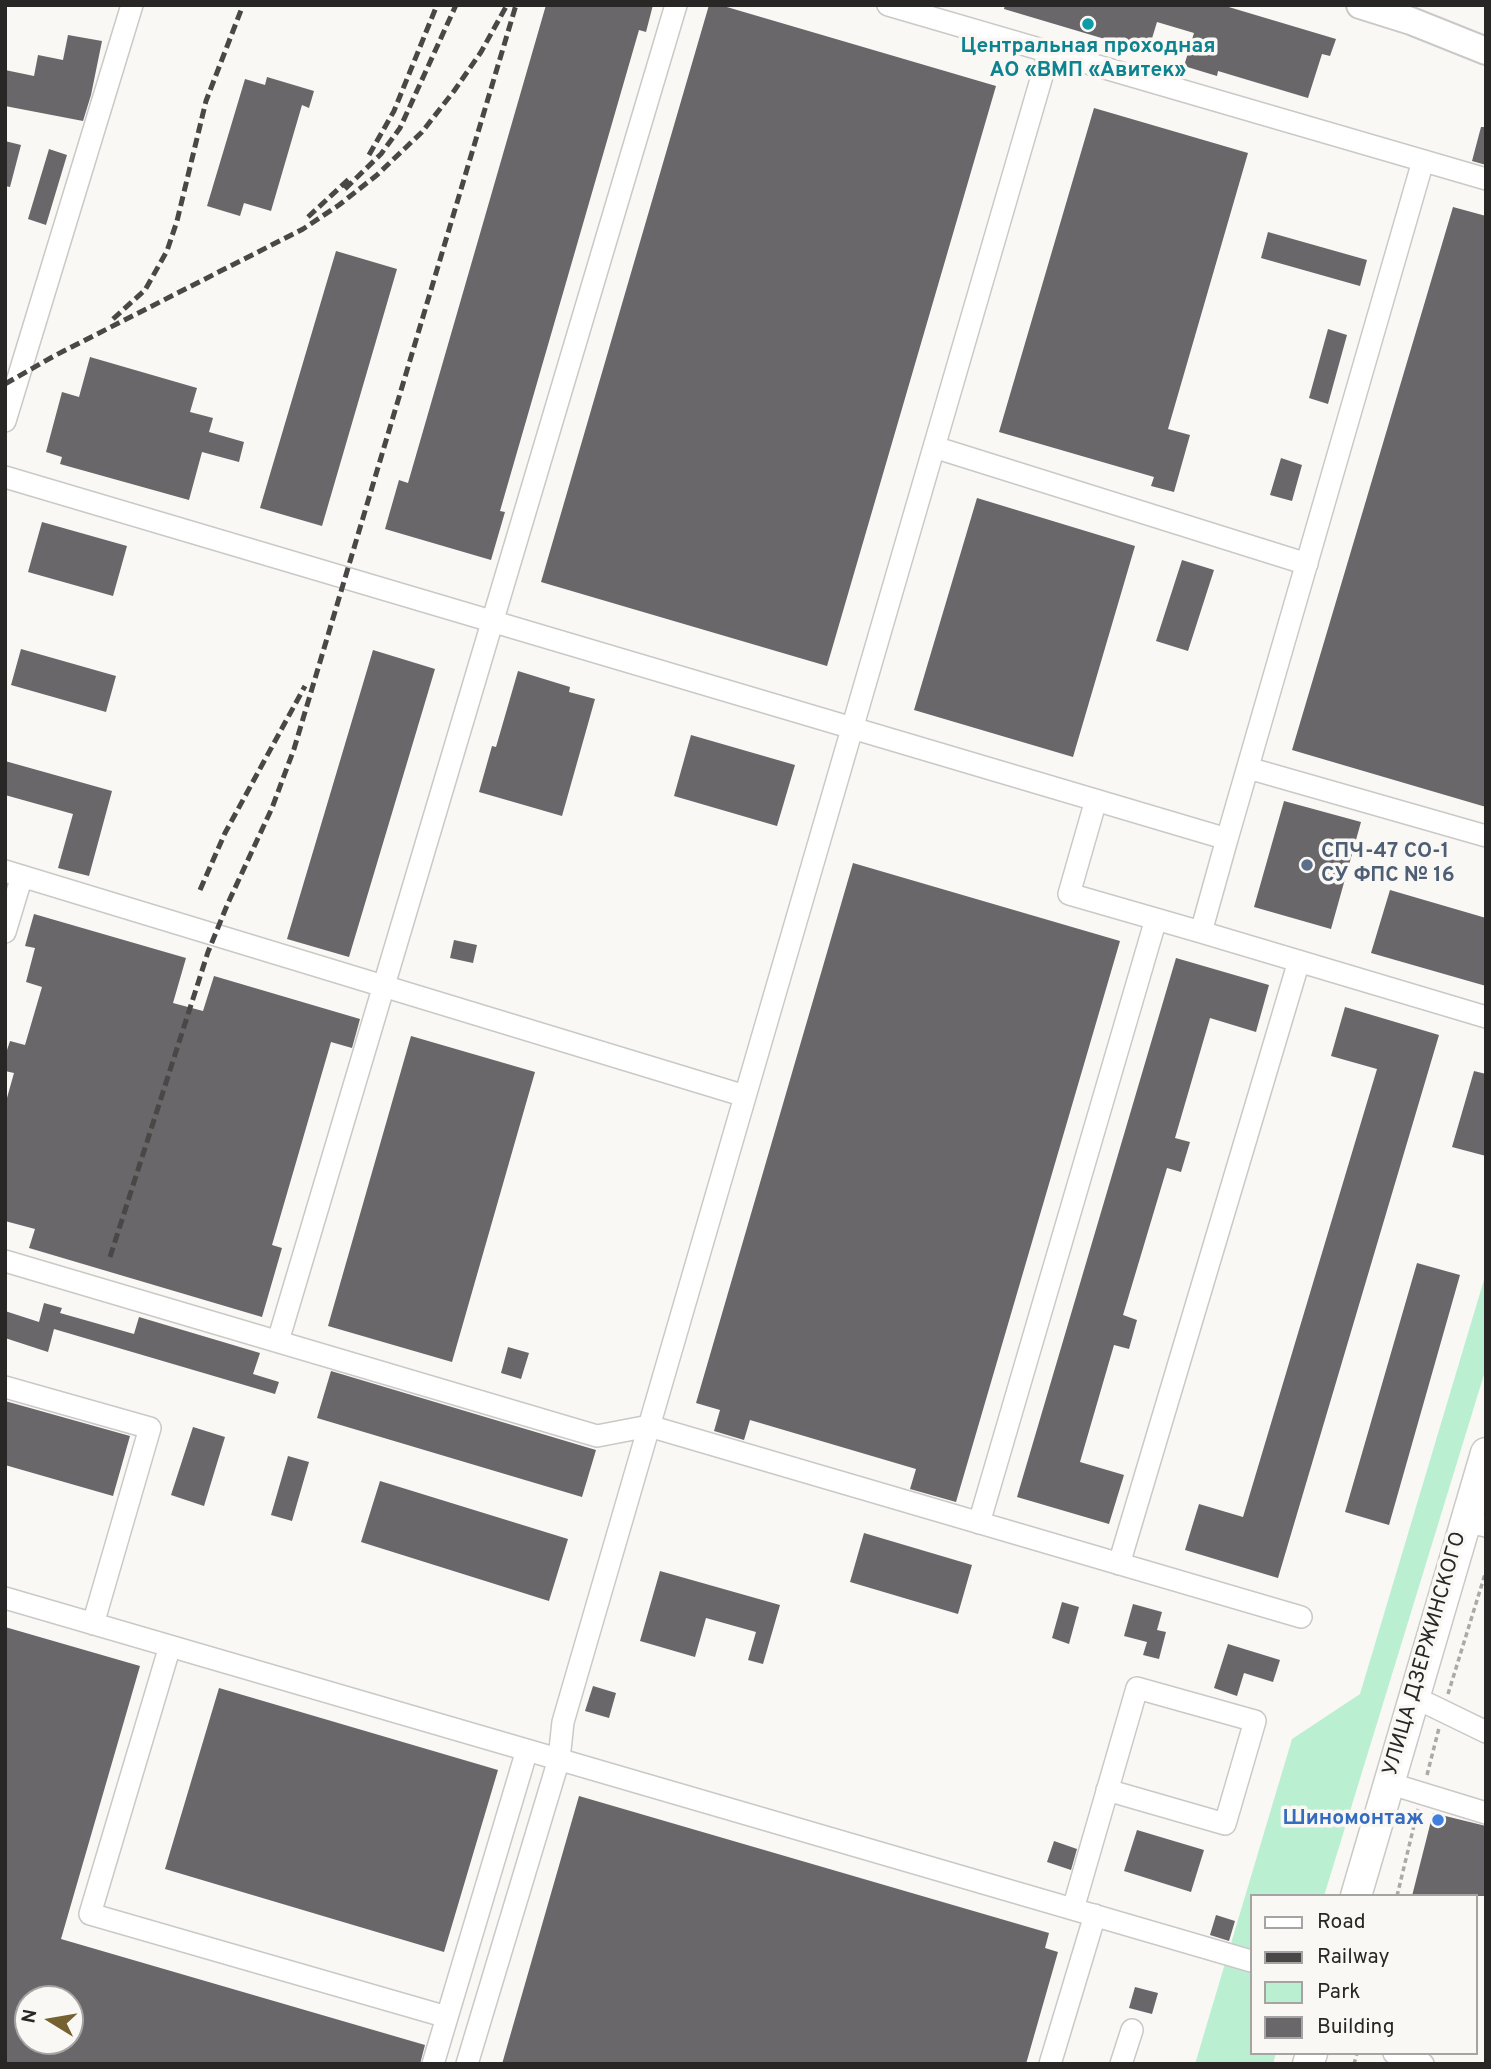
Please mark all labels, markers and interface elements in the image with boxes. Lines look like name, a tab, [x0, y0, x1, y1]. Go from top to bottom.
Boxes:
marker: Центральная проходная АО «ВМП «Авитек»	[1080, 16, 1096, 32]
place label: Центральная проходная АО «ВМП «Авитек»	[960, 35, 1216, 85]
place label: СПЧ-47 СО-1 СУ ФПС № 16	[1321, 840, 1455, 890]
marker: СПЧ-47 СО-1 СУ ФПС № 16	[1299, 857, 1315, 873]
street label: УЛИЦА ДЗЕРЖИНСКОГО	[1379, 1529, 1473, 1779]
place label: Шиномонтаж	[1283, 1807, 1424, 1833]
marker: Шиномонтаж	[1430, 1812, 1446, 1828]
legend	[1250, 1894, 1477, 2055]
text: Road	[1317, 1909, 1366, 1936]
text: Railway	[1317, 1944, 1390, 1971]
text: Park	[1317, 1979, 1360, 2006]
north arrow	[14, 1985, 84, 2055]
text: N	[17, 2007, 43, 2025]
text: Building	[1317, 2014, 1395, 2041]

